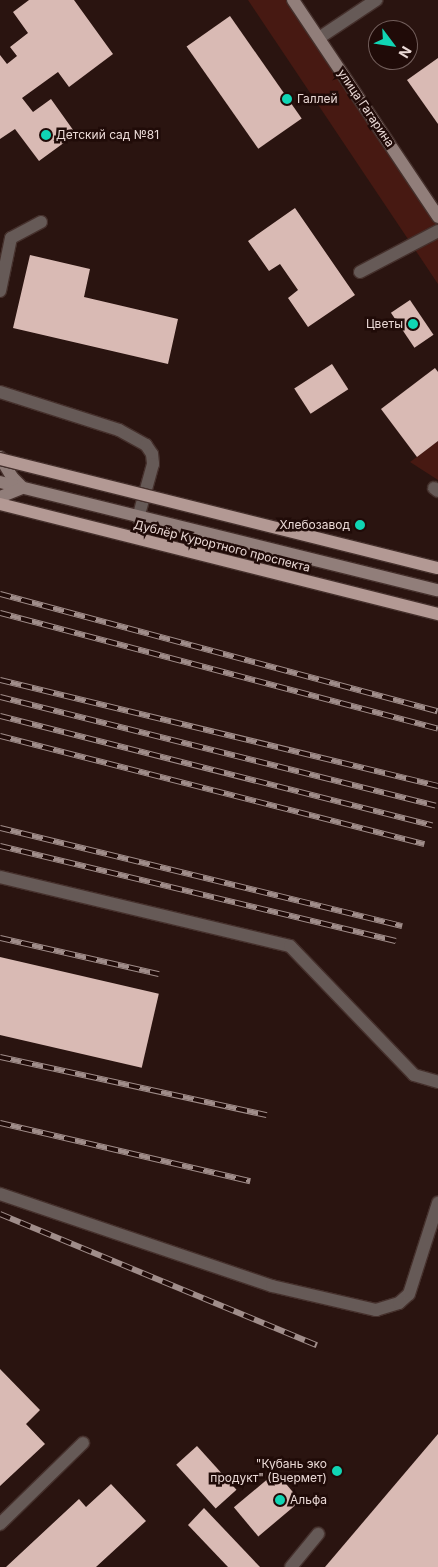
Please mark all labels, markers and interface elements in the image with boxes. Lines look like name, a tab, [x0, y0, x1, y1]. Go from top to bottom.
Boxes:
north arrow	[368, 20, 418, 70]
text: N	[395, 44, 415, 61]
street label: улица Гагарина	[335, 66, 397, 150]
place label: Галлей	[297, 92, 338, 106]
marker: Галлей	[281, 93, 293, 105]
place label: Детский сад №81	[56, 128, 159, 142]
marker: Детский сад №81	[40, 129, 52, 141]
place label: Цветы	[366, 317, 403, 331]
marker: Цветы	[407, 318, 419, 330]
street label: Дублёр Курортного проспекта	[132, 517, 312, 575]
place label: Хлебозавод	[279, 518, 350, 532]
marker: Хлебозавод	[354, 519, 366, 531]
place label: "Кубань эко продукт" (Вчермет)	[210, 1457, 327, 1485]
marker: "Кубань эко продукт" (Вчермет)	[331, 1465, 343, 1477]
place label: Альфа	[290, 1493, 327, 1507]
marker: Альфа	[274, 1494, 286, 1506]

